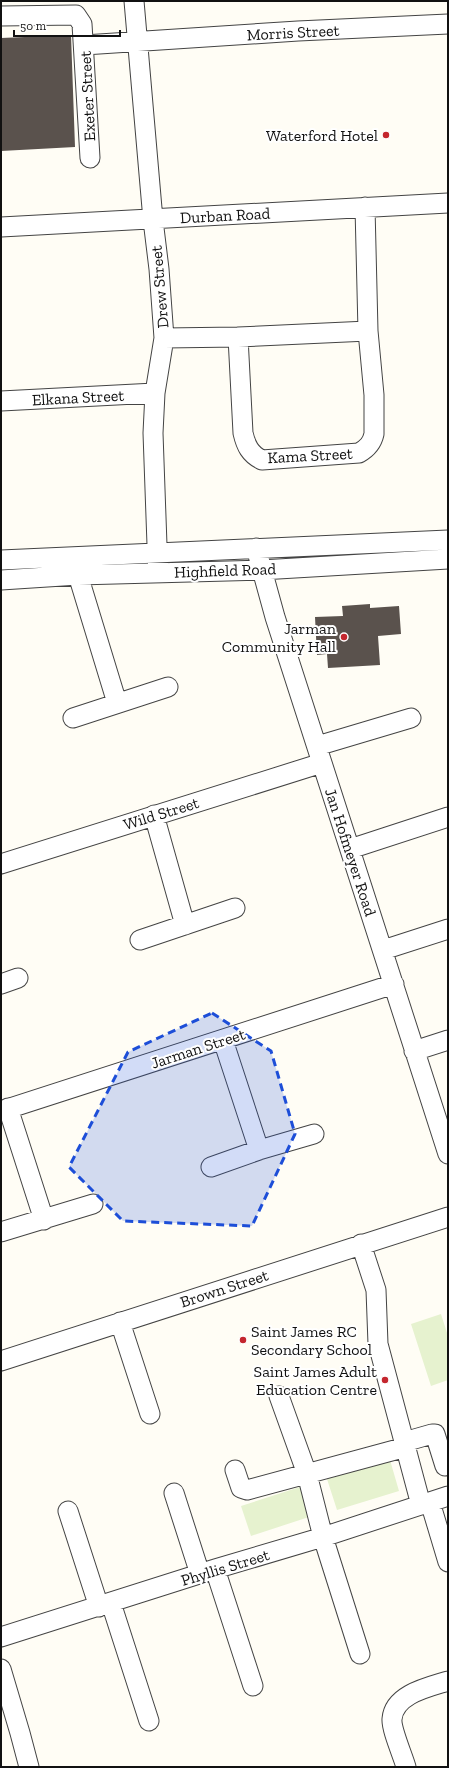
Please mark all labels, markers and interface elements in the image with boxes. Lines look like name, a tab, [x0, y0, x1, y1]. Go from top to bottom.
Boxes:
scale bar	[14, 12, 120, 38]
text: 50 m	[20, 19, 47, 33]
street label: Morris Street	[246, 21, 340, 44]
street label: Exeter Street	[76, 50, 99, 142]
place label: Waterford Hotel	[266, 126, 378, 145]
marker: Waterford Hotel	[381, 130, 391, 140]
street label: Durban Road	[179, 204, 271, 227]
street label: Drew Street	[146, 245, 173, 329]
street label: Elkana Street	[31, 386, 125, 409]
street label: Kama Street	[267, 444, 353, 467]
street label: Highfield Road	[174, 559, 277, 582]
place label: Jarman Community Hall	[222, 619, 337, 656]
marker: Jarman Community Hall	[339, 632, 349, 642]
street label: Jan Hofmeyer Road	[321, 786, 380, 919]
street label: Wild Street	[121, 793, 201, 834]
street label: Jarman Street	[149, 1024, 248, 1073]
street label: Brown Street	[178, 1265, 271, 1312]
place label: Saint James RC Secondary School	[251, 1322, 372, 1359]
marker: Saint James RC Secondary School	[238, 1335, 248, 1345]
place label: Saint James Adult Education Centre	[254, 1362, 377, 1399]
marker: Saint James Adult Education Centre	[380, 1375, 390, 1385]
street label: Phyllis Street	[179, 1545, 272, 1590]

